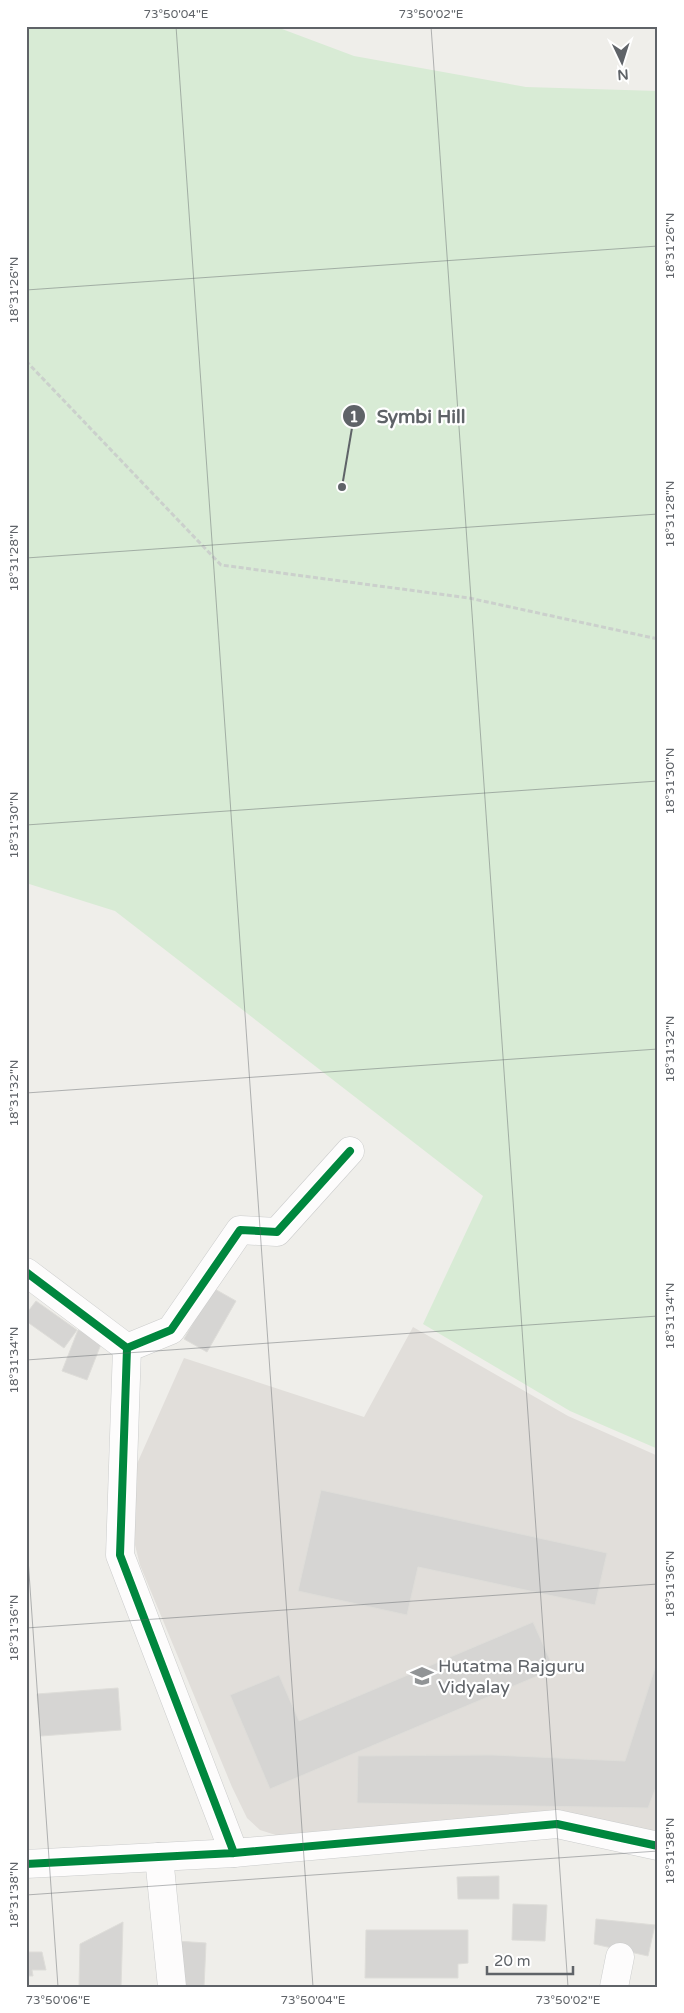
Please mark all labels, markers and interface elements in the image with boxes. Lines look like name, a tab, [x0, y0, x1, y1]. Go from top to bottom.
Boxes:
text: 73°50'04"E	[143, 7, 209, 21]
text: 73°50'02"E	[398, 7, 464, 21]
north arrow	[596, 38, 646, 88]
text: N	[617, 66, 629, 83]
text: 18°31'26"N	[663, 213, 677, 280]
text: 18°31'26"N	[7, 257, 21, 324]
callout: Symbi Hill	[342, 399, 476, 433]
text: Symbi Hill	[377, 406, 465, 429]
text: 1	[349, 408, 359, 426]
text: 18°31'28"N	[663, 481, 677, 548]
text: 18°31'28"N	[7, 525, 21, 592]
text: 18°31'30"N	[663, 748, 677, 815]
text: 18°31'30"N	[7, 792, 21, 859]
text: 18°31'32"N	[663, 1016, 677, 1083]
text: 18°31'32"N	[7, 1060, 21, 1127]
text: 18°31'34"N	[663, 1283, 677, 1350]
text: 18°31'34"N	[7, 1327, 21, 1394]
text: 18°31'36"N	[663, 1551, 677, 1618]
text: 18°31'36"N	[7, 1595, 21, 1662]
place label: Hutatma Rajguru Vidyalay	[438, 1655, 585, 1698]
school or university icon: Hutatma Rajguru Vidyalay	[409, 1663, 435, 1689]
text: 18°31'38"N	[663, 1818, 677, 1885]
text: 18°31'38"N	[7, 1862, 21, 1929]
scale bar	[487, 1943, 573, 1975]
text: 20 m	[494, 1952, 531, 1970]
text: 73°50'06"E	[25, 1993, 91, 2007]
text: 73°50'04"E	[280, 1993, 346, 2007]
text: 73°50'02"E	[535, 1993, 601, 2007]

